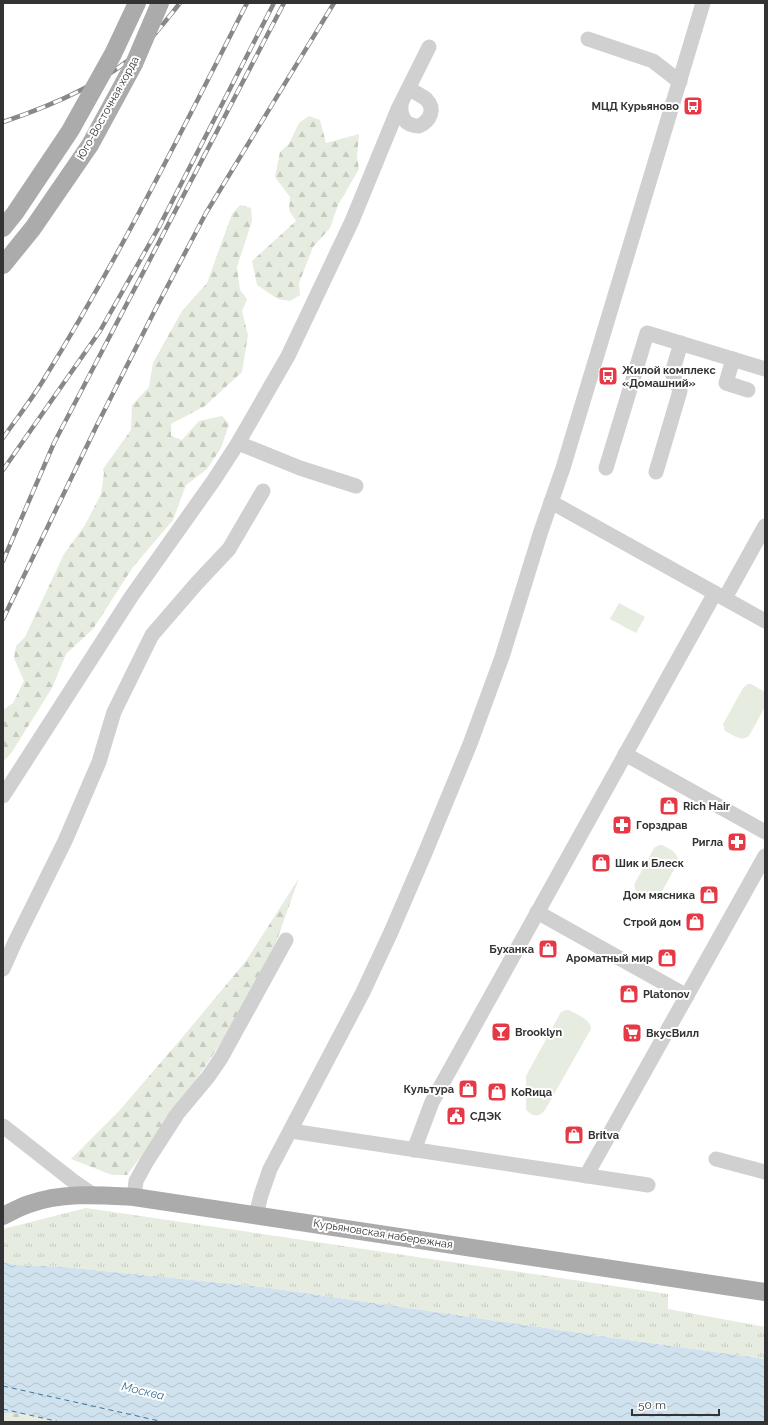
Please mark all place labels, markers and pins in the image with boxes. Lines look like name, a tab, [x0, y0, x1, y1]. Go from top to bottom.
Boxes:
bus stop icon: МЦД Курьяново	[682, 95, 704, 117]
place label: МЦД Курьяново	[591, 100, 679, 113]
place label: Жилой комплекс «Домашний»	[622, 364, 716, 390]
bus stop icon: Жилой комплекс «Домашний»	[597, 365, 619, 387]
shop icon: Rich Hair	[658, 795, 680, 817]
place label: Rich Hair	[683, 800, 731, 813]
pharmacy icon: Горздрав	[611, 814, 633, 836]
place label: Горздрав	[636, 819, 687, 832]
pharmacy icon: Ригла	[726, 831, 748, 853]
place label: Ригла	[692, 836, 723, 849]
shop icon: Шик и Блеск	[590, 852, 612, 874]
place label: Шик и Блеск	[615, 857, 685, 870]
shop icon: Дом мясника	[698, 884, 720, 906]
place label: Дом мясника	[623, 889, 695, 902]
shop icon: Строй дом	[684, 911, 706, 933]
place label: Строй дом	[623, 916, 681, 929]
shop icon: Буханка	[537, 938, 559, 960]
place label: Буханка	[489, 943, 534, 956]
shop icon: Ароматный мир	[656, 947, 678, 969]
place label: Ароматный мир	[566, 952, 653, 965]
shop icon: Platonov	[618, 983, 640, 1005]
place label: Platonov	[643, 988, 690, 1001]
bar icon: Brooklyn	[490, 1021, 512, 1043]
supermarket icon: ВкусВилл	[621, 1022, 643, 1044]
place label: Brooklyn	[515, 1026, 562, 1039]
place label: ВкусВилл	[646, 1027, 699, 1040]
shop icon: Культура	[457, 1078, 479, 1100]
shop icon: КоRица	[486, 1081, 508, 1103]
place label: Культура	[404, 1083, 454, 1096]
place label: КоRица	[511, 1086, 552, 1099]
public building icon: СДЭК	[445, 1105, 467, 1127]
place label: СДЭК	[470, 1110, 502, 1123]
shop icon: Britva	[563, 1124, 585, 1146]
place label: Britva	[588, 1129, 619, 1142]

